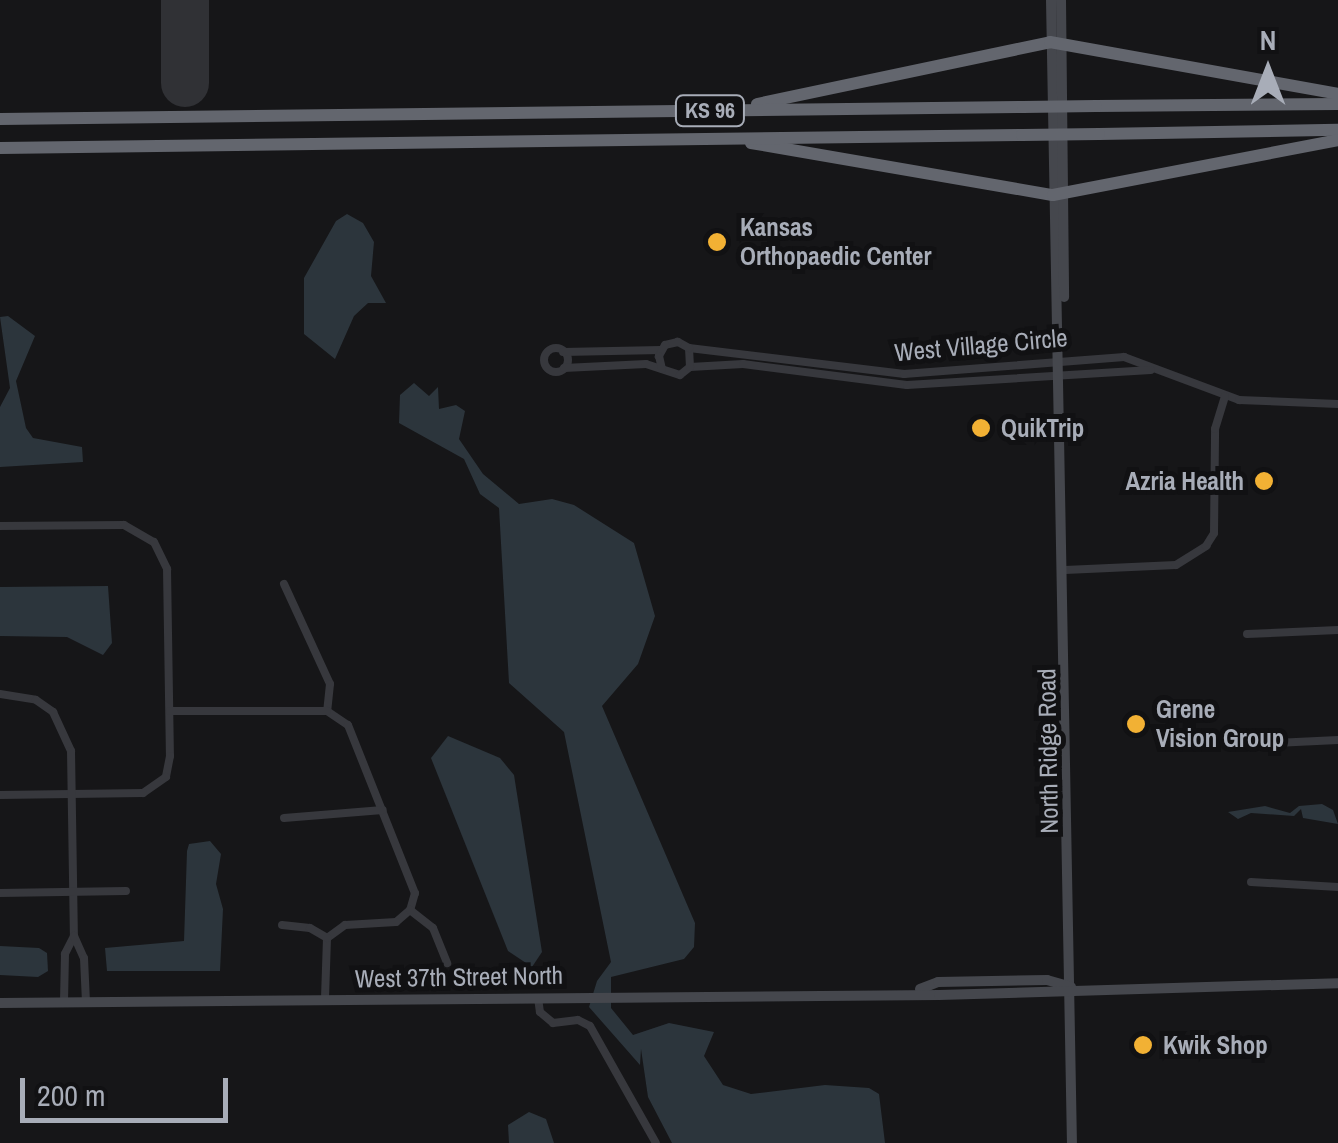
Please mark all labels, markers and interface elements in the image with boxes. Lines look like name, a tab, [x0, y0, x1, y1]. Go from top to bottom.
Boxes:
north arrow	[1218, 20, 1318, 120]
text: N	[1260, 21, 1276, 59]
road number: KS 96	[672, 94, 748, 128]
place label: Kansas Orthopaedic Center	[740, 213, 931, 272]
marker: Kansas Orthopaedic Center	[704, 229, 730, 255]
street label: West Village Circle	[893, 322, 1069, 368]
place label: QuikTrip	[1001, 413, 1084, 443]
marker: QuikTrip	[970, 417, 992, 439]
place label: Azria Health	[1126, 466, 1244, 496]
marker: Azria Health	[1253, 470, 1275, 492]
street label: North Ridge Road	[1032, 668, 1064, 834]
place label: Grene Vision Group	[1156, 695, 1284, 754]
marker: Grene Vision Group	[1125, 713, 1147, 735]
street label: West 37th Street North	[355, 960, 563, 994]
place label: Kwik Shop	[1163, 1030, 1268, 1060]
marker: Kwik Shop	[1132, 1034, 1154, 1056]
scale bar	[25, 1058, 232, 1120]
text: 200 m	[37, 1075, 105, 1115]

